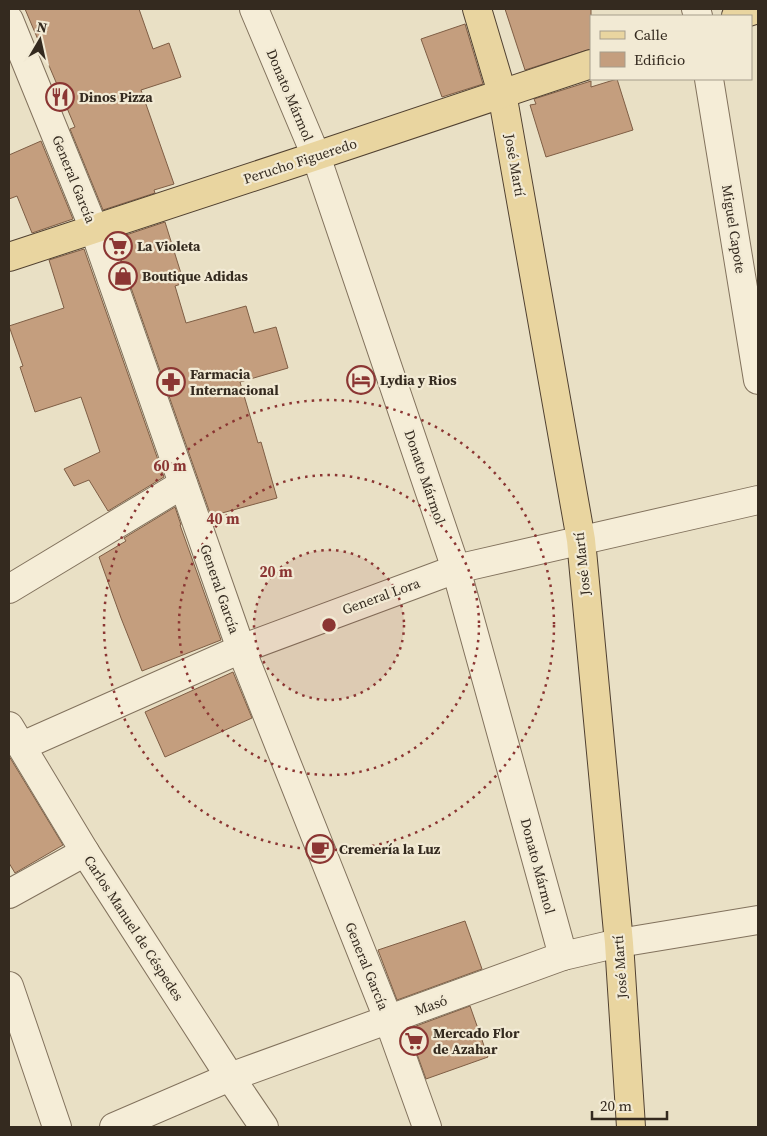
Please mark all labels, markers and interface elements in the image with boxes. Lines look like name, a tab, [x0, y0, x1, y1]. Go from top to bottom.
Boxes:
north arrow	[15, 15, 65, 65]
legend	[590, 15, 752, 80]
text: N	[35, 16, 49, 38]
text: Calle	[634, 24, 668, 45]
street label: Donato Mármol	[262, 46, 318, 144]
text: Edificio	[634, 49, 685, 70]
restaurant icon: Dinos Pizza	[45, 82, 75, 112]
place label: Dinos Pizza	[79, 87, 153, 107]
street label: José Martí	[499, 131, 530, 198]
street label: General García	[47, 132, 101, 227]
street label: Perucho Figueredo	[241, 133, 360, 189]
street label: Miguel Capote	[717, 183, 751, 275]
supermarket icon: La Violeta	[103, 231, 133, 261]
place label: La Violeta	[137, 236, 201, 256]
shop icon: Boutique Adidas	[108, 261, 138, 291]
place label: Boutique Adidas	[142, 266, 248, 286]
place label: Farmacia Internacional	[190, 364, 279, 400]
hotel icon: Lydia y Rios	[346, 365, 376, 395]
pharmacy icon: Farmacia Internacional	[156, 367, 186, 397]
place label: Lydia y Rios	[380, 370, 457, 390]
street label: Donato Mármol	[400, 427, 450, 527]
text: 60 m	[153, 455, 187, 476]
text: 40 m	[206, 508, 240, 529]
street label: José Martí	[569, 531, 595, 598]
street label: General García	[195, 542, 245, 637]
text: 20 m	[259, 561, 293, 582]
street label: General Lora	[339, 572, 424, 619]
centre of rings	[320, 616, 338, 634]
street label: Donato Mármol	[516, 816, 560, 916]
cafe icon: Cremería la Luz	[305, 834, 335, 864]
place label: Cremería la Luz	[339, 839, 441, 859]
street label: Carlos Manuel de Céspedes	[79, 851, 189, 1005]
street label: General García	[340, 919, 394, 1014]
street label: José Martí	[608, 935, 632, 1000]
street label: Masó	[412, 990, 450, 1020]
place label: Mercado Flor de Azahar	[433, 1023, 520, 1059]
supermarket icon: Mercado Flor de Azahar	[399, 1026, 429, 1056]
scale bar	[592, 1088, 667, 1120]
text: 20 m	[600, 1095, 632, 1116]

